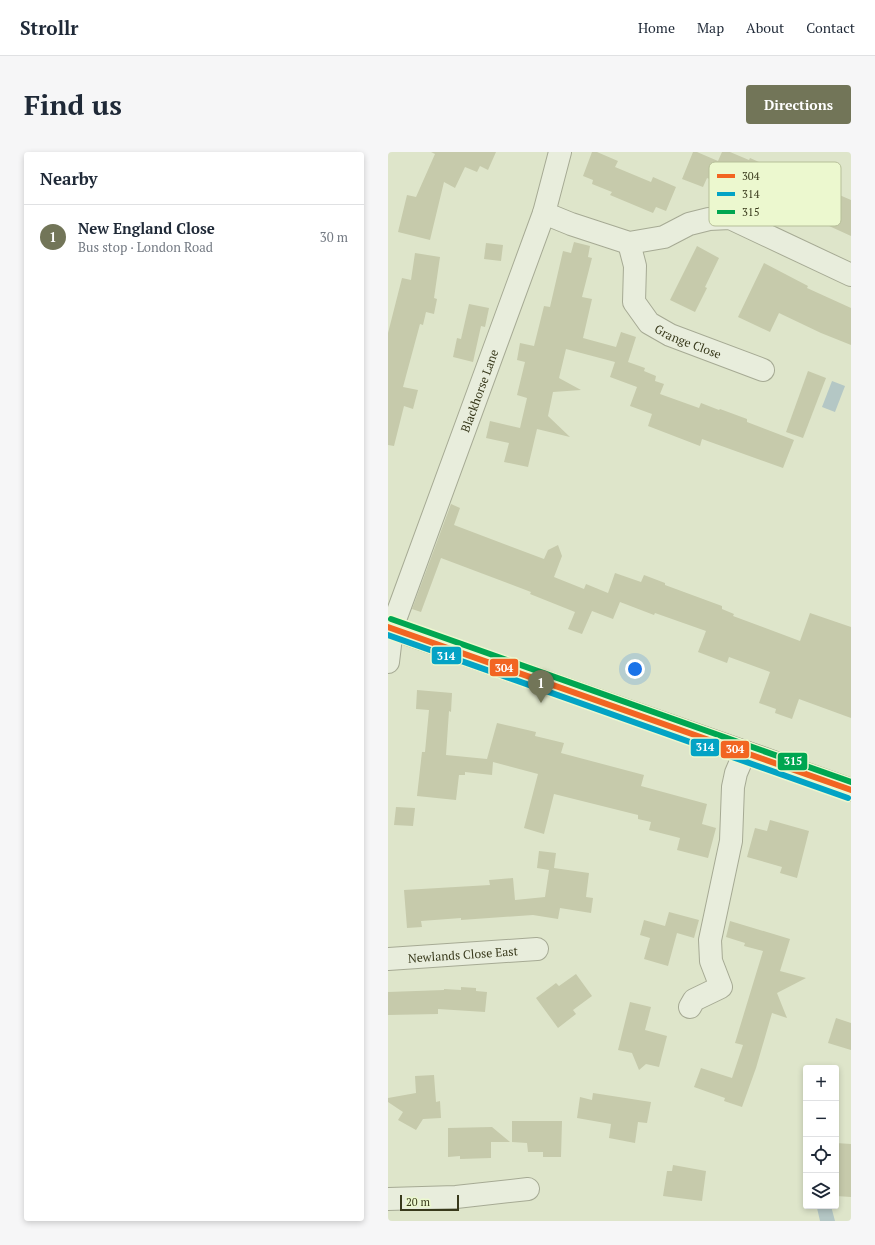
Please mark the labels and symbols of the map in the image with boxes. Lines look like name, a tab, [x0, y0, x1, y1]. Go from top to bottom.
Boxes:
legend	[709, 162, 841, 226]
text: 304	[742, 169, 760, 183]
text: 314	[742, 187, 760, 201]
text: 315	[742, 205, 760, 219]
street label: Grange Close	[652, 321, 724, 361]
street label: Blackhorse Lane	[457, 347, 501, 434]
line badge: 314	[431, 646, 462, 665]
text: 314	[437, 649, 456, 663]
line badge: 304	[489, 658, 519, 677]
your location	[625, 659, 645, 679]
text: 304	[495, 661, 514, 675]
pin: 1	[528, 670, 554, 703]
line badge: 314	[690, 738, 720, 757]
text: 314	[696, 740, 715, 754]
line badge: 304	[720, 740, 750, 759]
text: 304	[726, 742, 745, 756]
line badge: 315	[777, 752, 808, 771]
text: 315	[784, 754, 802, 768]
street label: Newlands Close East	[407, 943, 519, 965]
scale bar	[400, 1193, 459, 1212]

